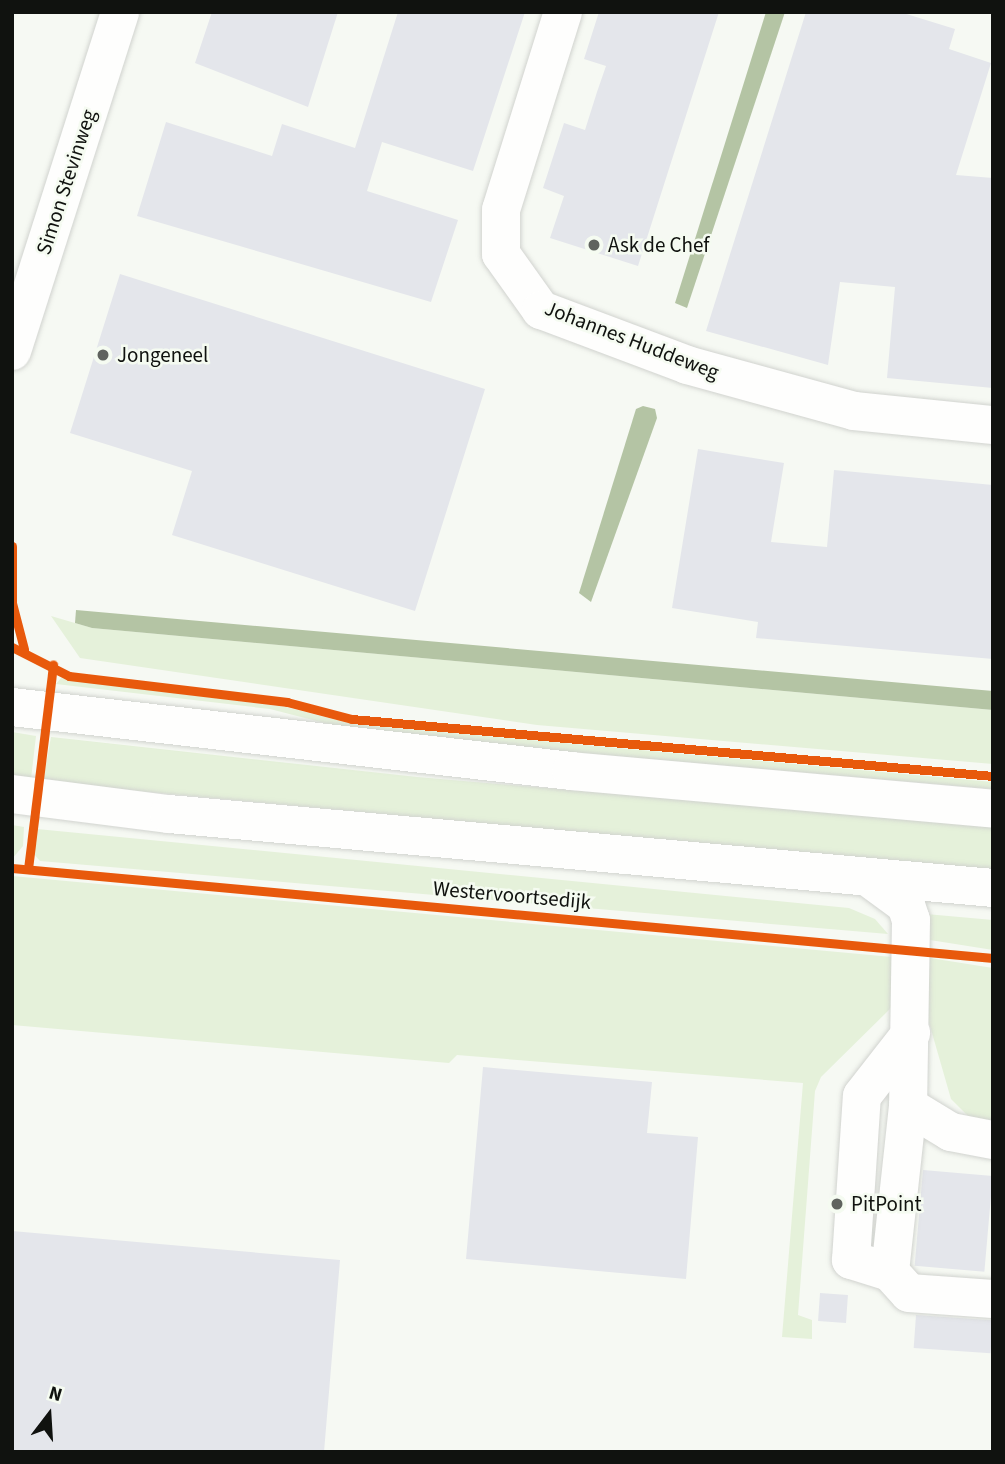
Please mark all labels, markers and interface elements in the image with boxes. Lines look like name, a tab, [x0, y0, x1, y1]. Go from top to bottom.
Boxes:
street label: Simon Stevinweg	[31, 106, 101, 258]
place label: Ask de Chef	[608, 232, 709, 258]
marker: Ask de Chef	[586, 237, 602, 253]
street label: Johannes Huddeweg	[541, 295, 723, 385]
place label: Jongeneel	[117, 342, 208, 368]
marker: Jongeneel	[95, 347, 111, 363]
street label: Westervoortsedijk	[432, 876, 592, 914]
place label: PitPoint	[851, 1191, 922, 1217]
marker: PitPoint	[829, 1196, 845, 1212]
north arrow	[14, 1380, 84, 1450]
text: N	[45, 1380, 65, 1409]

